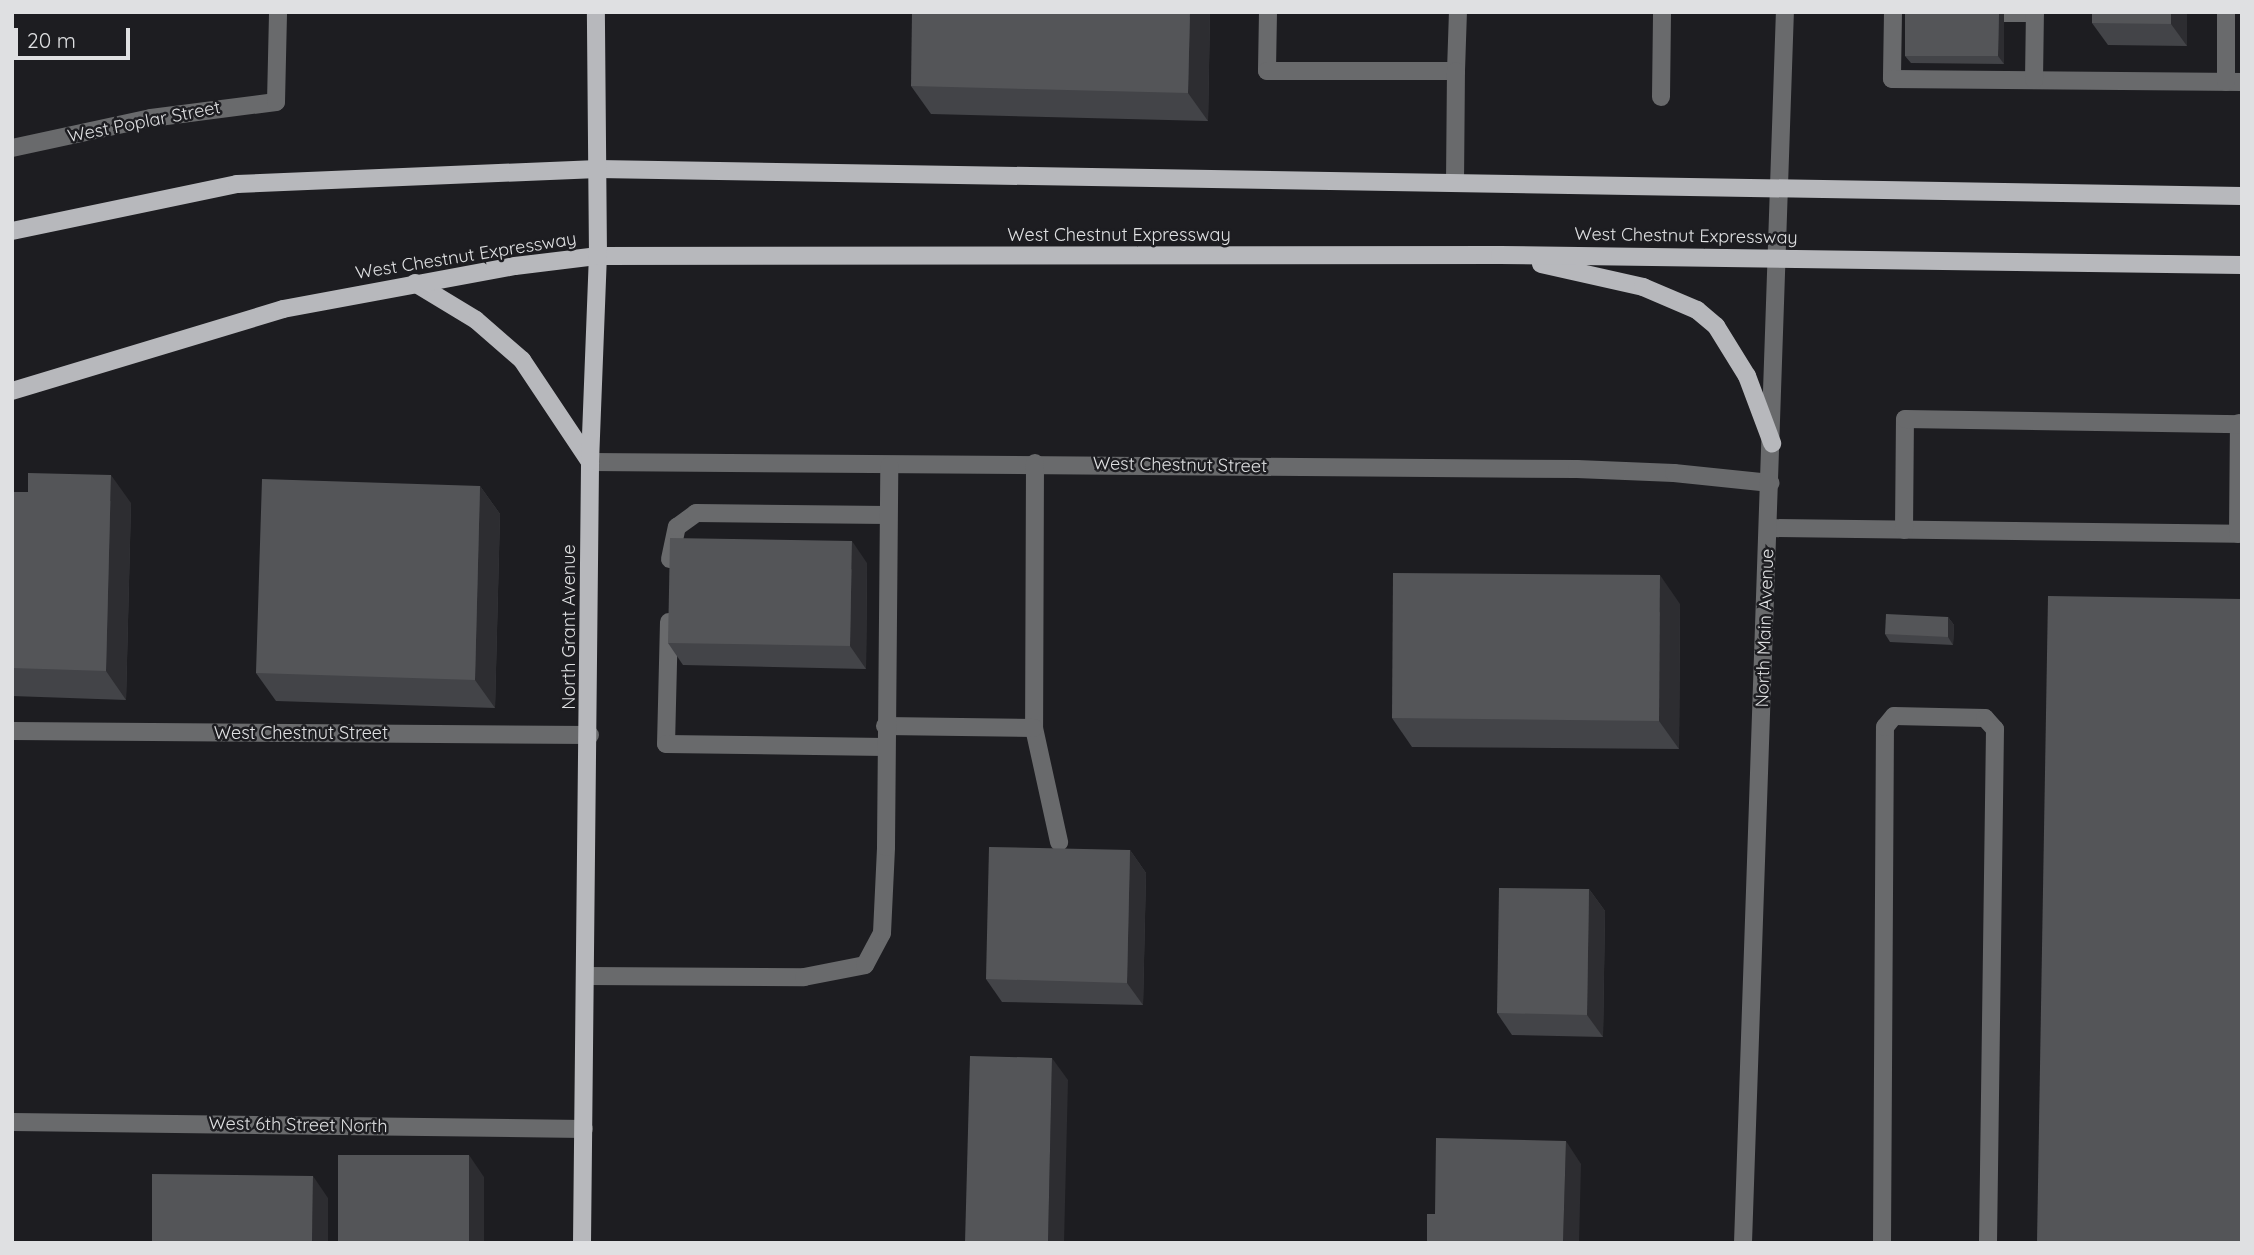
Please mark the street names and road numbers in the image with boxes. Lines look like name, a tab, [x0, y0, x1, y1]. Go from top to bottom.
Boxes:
street label: West Poplar Street	[66, 97, 222, 147]
street label: West Chestnut Expressway	[1574, 223, 1798, 249]
street label: West Chestnut Expressway	[1007, 224, 1231, 246]
street label: West Chestnut Expressway	[354, 228, 578, 284]
street label: West Chestnut Street	[1093, 453, 1267, 477]
street label: North Grant Avenue	[558, 544, 580, 710]
street label: North Main Avenue	[1751, 548, 1779, 708]
street label: West Chestnut Street	[214, 722, 388, 744]
street label: West 6th Street North	[208, 1113, 388, 1137]

